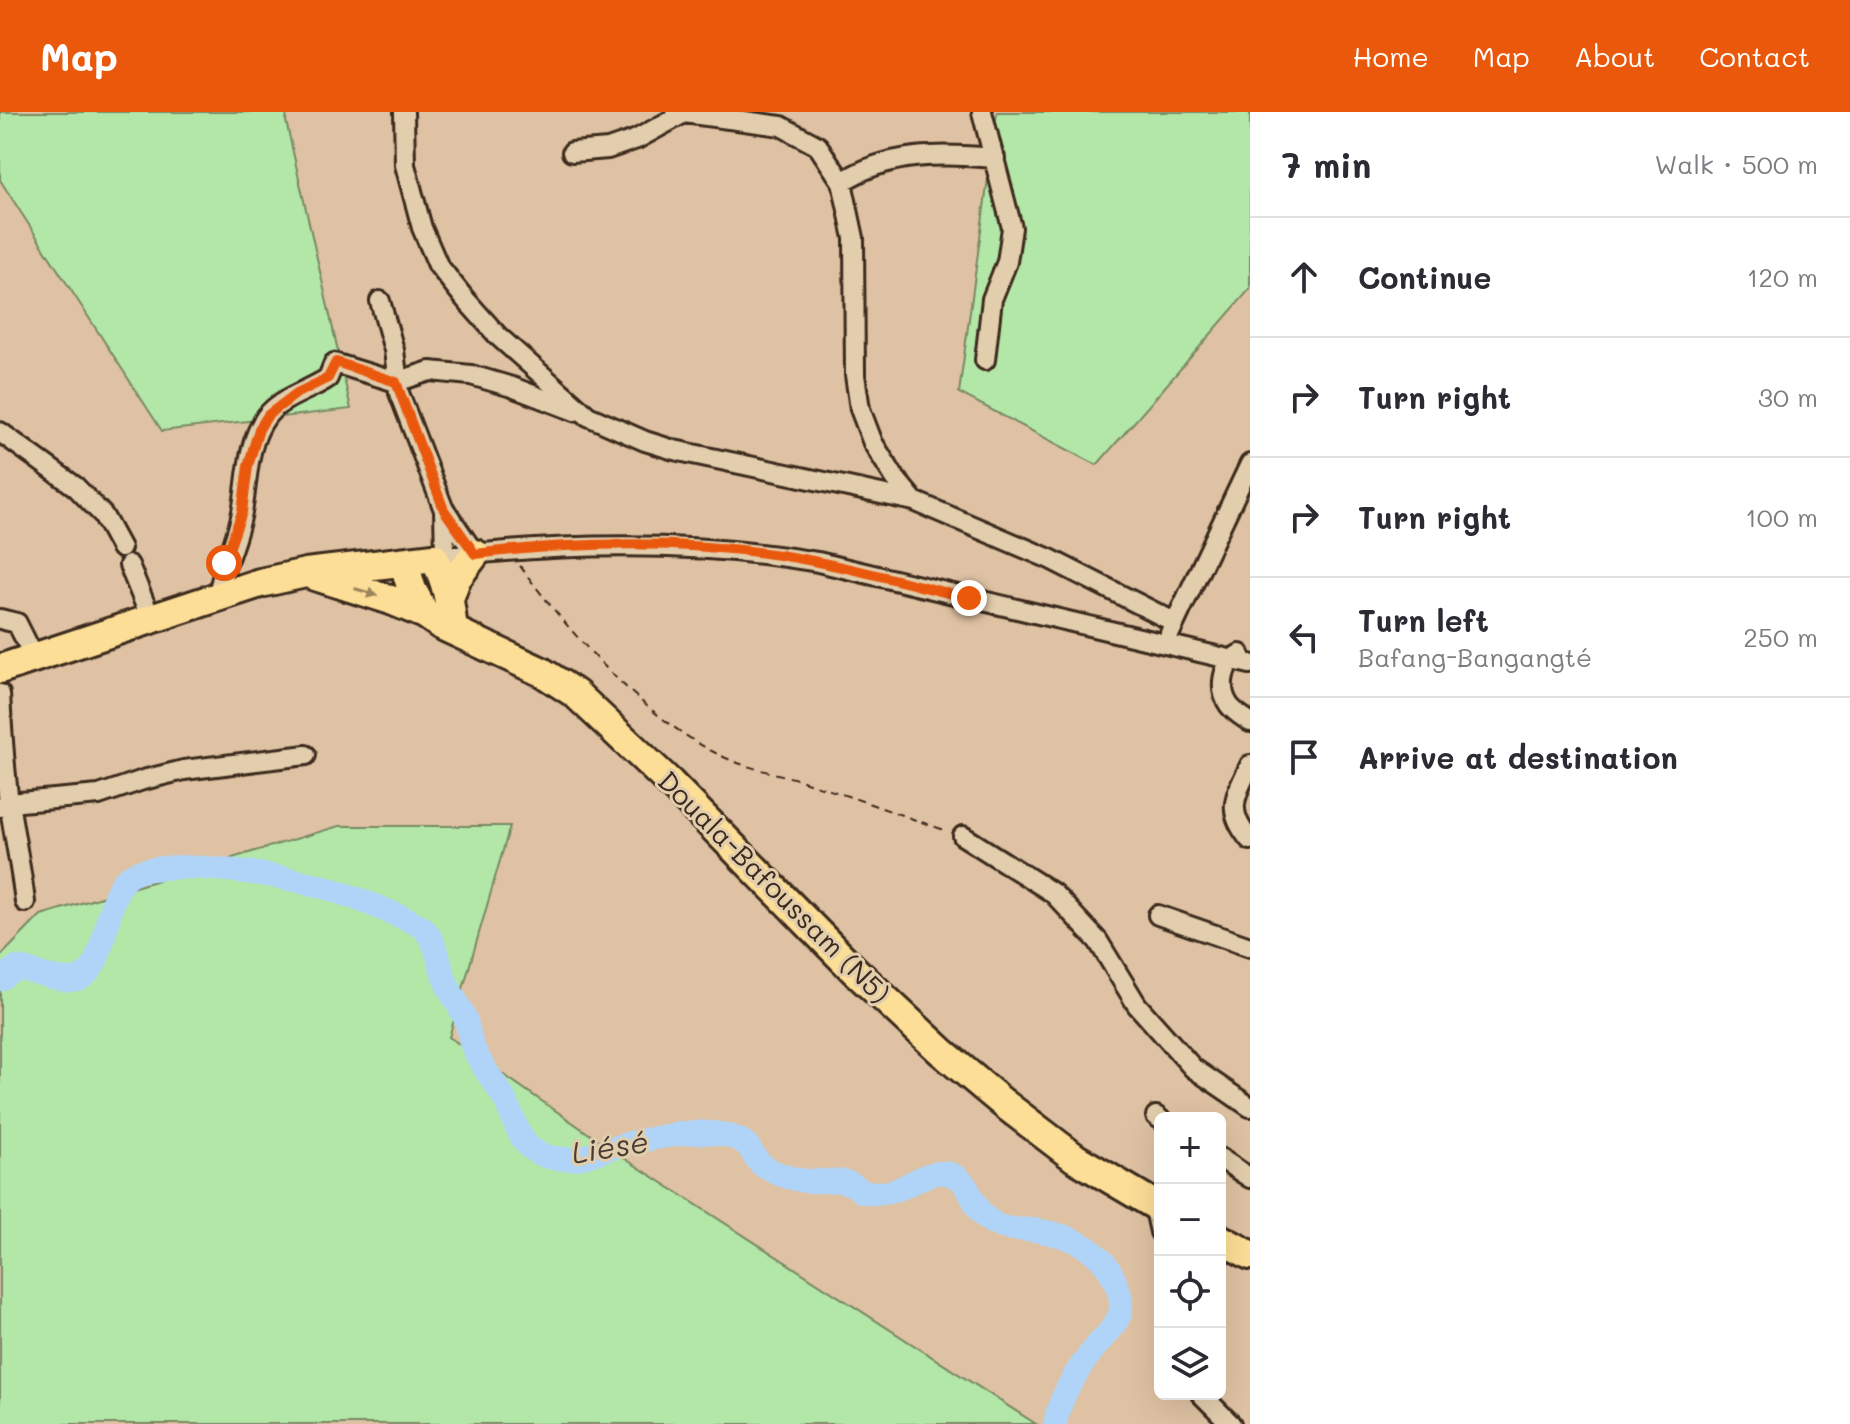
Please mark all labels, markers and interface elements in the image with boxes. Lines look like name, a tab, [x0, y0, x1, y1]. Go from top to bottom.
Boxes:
text: Map	[40, 31, 118, 81]
text: Home	[1353, 38, 1429, 74]
text: Map	[1473, 38, 1530, 74]
text: About	[1574, 38, 1655, 74]
text: Contact	[1699, 38, 1810, 74]
text: 7 min	[1282, 142, 1371, 187]
text: Walk · 500 m	[1654, 147, 1818, 181]
icon: ahead	[1282, 255, 1326, 299]
text: Continue	[1358, 257, 1491, 297]
text: 120 m	[1747, 260, 1818, 294]
icon: right	[1282, 375, 1326, 419]
text: Turn right	[1358, 377, 1511, 417]
text: 30 m	[1758, 380, 1818, 414]
icon: right	[1282, 495, 1326, 539]
text: Turn right	[1358, 497, 1511, 537]
text: 100 m	[1745, 500, 1818, 534]
route start	[206, 545, 242, 581]
route end	[951, 580, 987, 616]
one-way arrow	[354, 586, 378, 599]
text: Turn left	[1358, 600, 1489, 640]
icon: left	[1282, 615, 1326, 659]
text: 250 m	[1743, 620, 1818, 654]
text: Bafang-Bangangté	[1358, 640, 1592, 674]
icon: arrive	[1282, 735, 1326, 779]
text: Arrive at destination	[1358, 737, 1678, 777]
street label: Douala-Bafoussam (N5)	[651, 762, 899, 1010]
map controls	[1154, 1112, 1226, 1400]
button: +	[1154, 1112, 1226, 1184]
water label: Liésé	[568, 1120, 651, 1172]
button: −	[1154, 1184, 1226, 1256]
button: locate	[1154, 1256, 1226, 1328]
button: layers	[1154, 1328, 1226, 1400]

